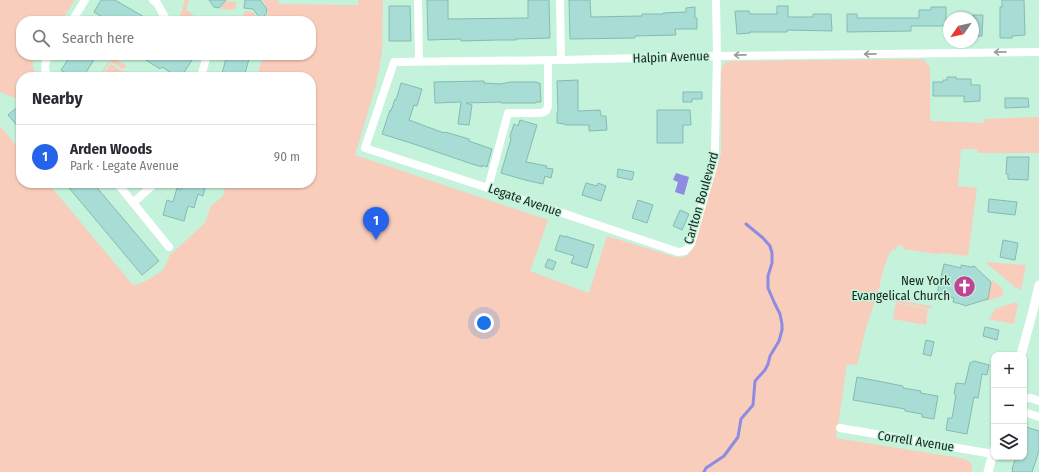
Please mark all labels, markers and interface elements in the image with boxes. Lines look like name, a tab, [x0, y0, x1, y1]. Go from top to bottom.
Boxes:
north arrow	[943, 12, 979, 48]
search box	[16, 16, 316, 60]
icon: search	[30, 27, 52, 49]
text: Search here	[62, 29, 134, 47]
street label: Halpin Avenue	[632, 48, 710, 66]
one-way arrow	[994, 48, 1007, 56]
one-way arrow	[864, 50, 877, 58]
one-way arrow	[734, 51, 747, 59]
text: Nearby	[32, 88, 83, 109]
text: Arden Woods	[70, 140, 152, 158]
text: 1	[42, 149, 48, 164]
text: 90 m	[274, 149, 300, 164]
street label: Carlton Boulevard	[681, 150, 721, 246]
text: Park · Legate Avenue	[70, 158, 179, 173]
street label: Legate Avenue	[486, 180, 564, 220]
pin: 1	[363, 207, 389, 240]
place label: New York Evangelical Church	[851, 273, 951, 303]
church icon: New York Evangelical Church	[952, 274, 978, 300]
your location	[474, 313, 494, 333]
map controls	[991, 352, 1027, 460]
button: +	[991, 352, 1027, 388]
button: −	[991, 388, 1027, 424]
button: layers	[991, 424, 1027, 460]
street label: Correll Avenue	[877, 428, 955, 454]

